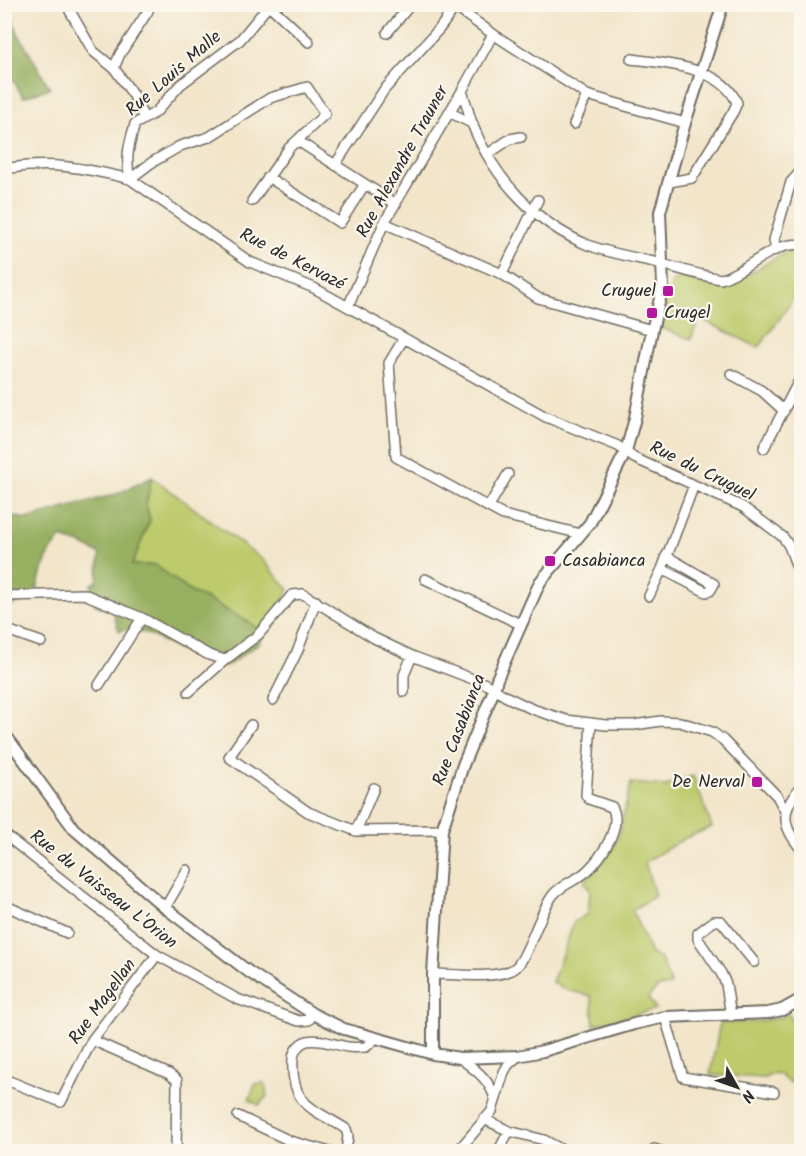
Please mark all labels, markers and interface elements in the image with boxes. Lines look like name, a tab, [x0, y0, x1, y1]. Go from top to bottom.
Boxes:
street label: Rue Louis Malle	[119, 24, 229, 124]
street label: Rue Alexandre Trauner	[349, 80, 457, 243]
street label: Rue de Kervazé	[234, 221, 351, 300]
place label: Cruguel	[601, 277, 657, 306]
marker: Cruguel	[661, 284, 675, 298]
place label: Crugel	[664, 299, 711, 328]
marker: Crugel	[645, 306, 659, 320]
street label: Rue du Cruguel	[644, 434, 760, 510]
place label: Casabianca	[562, 547, 646, 576]
marker: Casabianca	[543, 554, 557, 568]
street label: Rue Casabianca	[425, 670, 495, 790]
place label: De Nerval	[671, 768, 746, 797]
marker: De Nerval	[750, 775, 764, 789]
street label: Rue du Vaisseau L'Orion	[23, 823, 183, 957]
street label: Rue Magellan	[62, 953, 144, 1051]
north arrow	[707, 1057, 767, 1117]
text: N	[735, 1084, 760, 1108]

